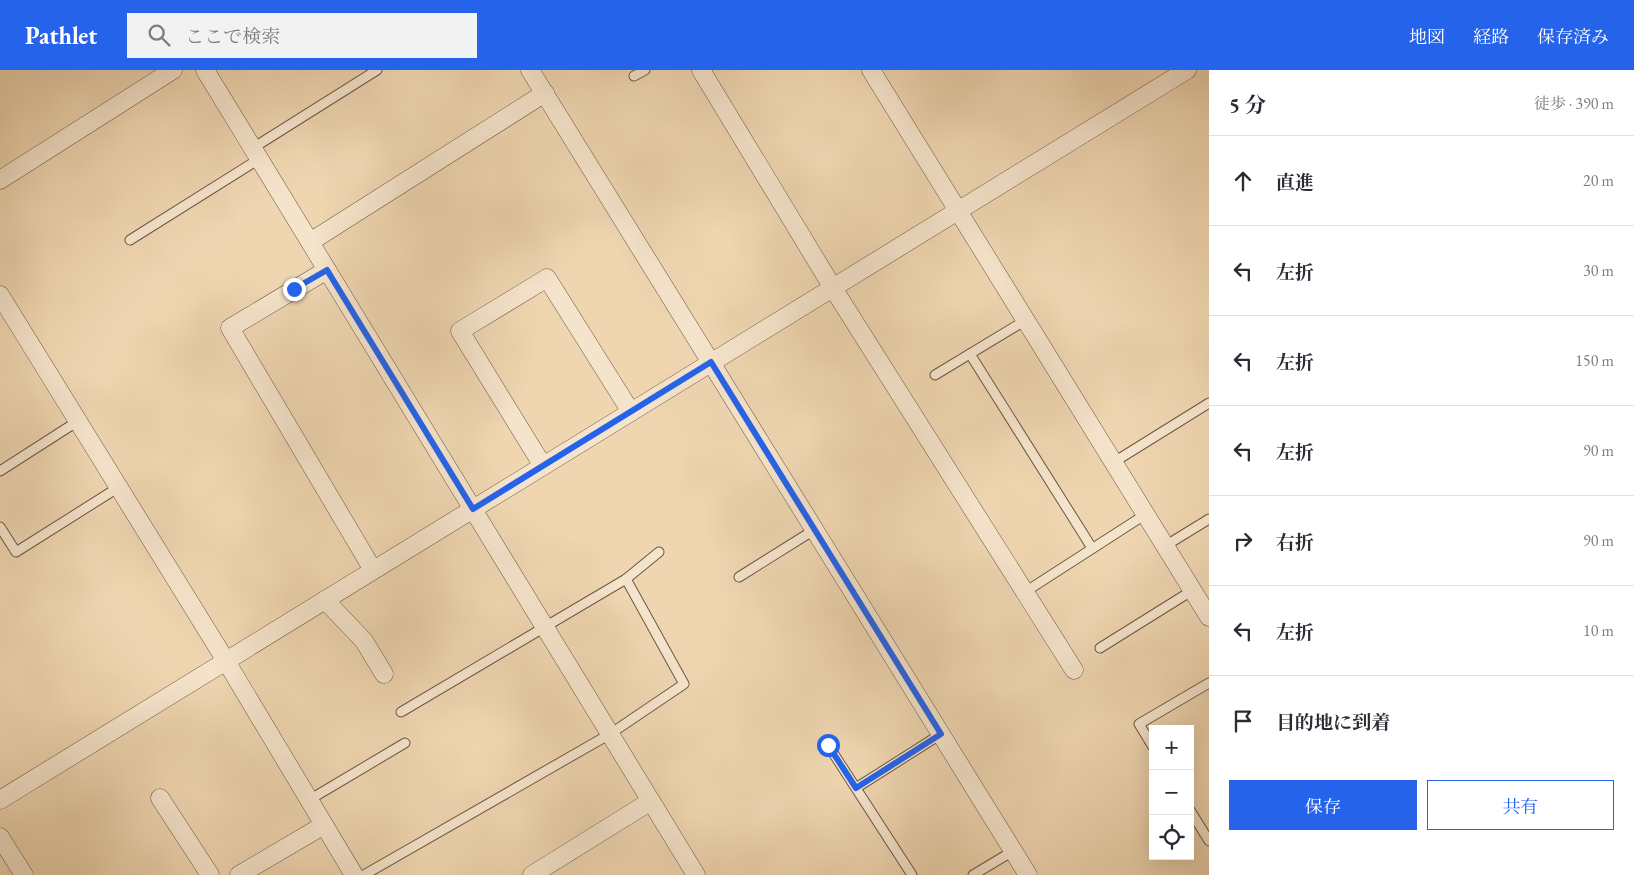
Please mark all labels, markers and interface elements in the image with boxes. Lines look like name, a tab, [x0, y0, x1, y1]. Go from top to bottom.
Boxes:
search box	[127, 13, 477, 58]
text: Pathlet	[25, 20, 97, 51]
icon: search	[145, 21, 173, 49]
text: ここで検索	[185, 24, 280, 49]
text: 地図	[1409, 25, 1445, 48]
text: 経路	[1473, 25, 1509, 48]
text: 保存済み	[1537, 25, 1609, 48]
text: 5 分	[1229, 91, 1266, 118]
text: 徒歩 · 390 m	[1534, 93, 1614, 114]
icon: ahead	[1229, 167, 1257, 195]
text: 直進	[1276, 170, 1314, 195]
text: 20 m	[1583, 170, 1614, 191]
icon: left	[1229, 257, 1257, 285]
text: 左折	[1276, 260, 1314, 285]
text: 30 m	[1583, 260, 1614, 281]
route end	[283, 278, 306, 301]
icon: left	[1229, 347, 1257, 375]
text: 左折	[1276, 350, 1314, 375]
text: 150 m	[1575, 350, 1614, 371]
icon: left	[1229, 437, 1257, 465]
text: 左折	[1276, 440, 1314, 465]
text: 90 m	[1583, 440, 1614, 461]
icon: right	[1229, 527, 1257, 555]
text: 右折	[1276, 530, 1314, 555]
text: 90 m	[1583, 530, 1614, 551]
icon: left	[1229, 617, 1257, 645]
text: 左折	[1276, 620, 1314, 645]
text: 10 m	[1583, 620, 1614, 641]
icon: arrive	[1229, 707, 1257, 735]
text: 目的地に到着	[1276, 710, 1390, 735]
map controls	[1149, 725, 1194, 860]
button: +	[1149, 725, 1194, 770]
route start	[817, 734, 840, 757]
button: −	[1149, 770, 1194, 815]
button: 保存	[1229, 780, 1417, 830]
button: 共有	[1427, 780, 1614, 830]
button: locate	[1149, 815, 1194, 860]

